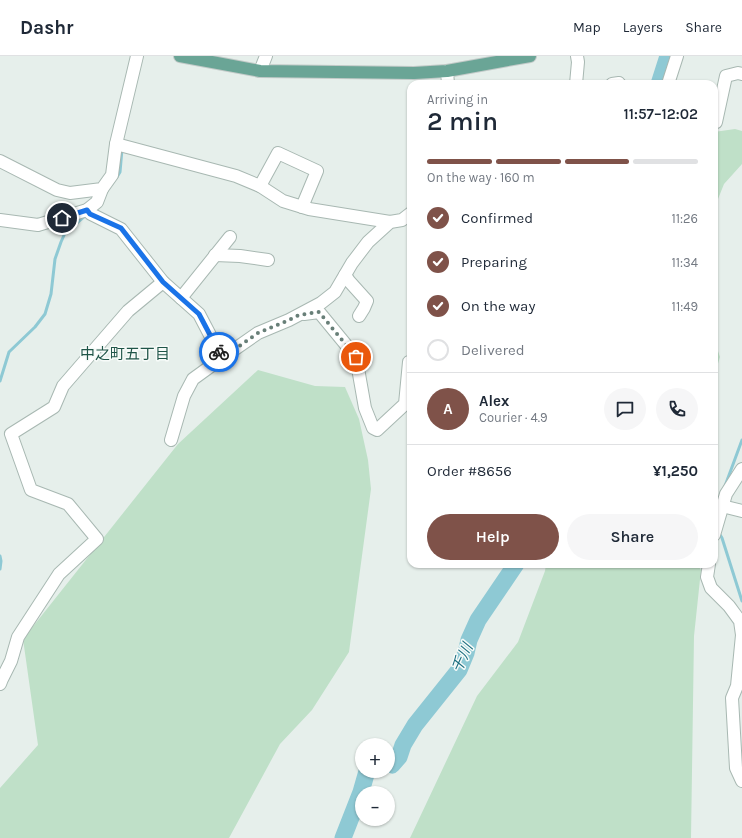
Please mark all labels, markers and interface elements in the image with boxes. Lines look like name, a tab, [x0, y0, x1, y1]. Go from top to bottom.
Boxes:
text: Dashr	[20, 17, 73, 39]
text: Map	[573, 19, 601, 36]
text: Layers	[623, 19, 663, 36]
text: Share	[685, 19, 722, 36]
text: Arriving in	[427, 92, 488, 107]
text: 11:57–12:02	[624, 105, 698, 123]
text: 2 min	[427, 106, 498, 137]
text: On the way · 160 m	[427, 170, 535, 185]
pin	[45, 201, 79, 235]
icon: home	[51, 207, 73, 229]
icon: check	[427, 207, 449, 229]
text: Confirmed	[461, 209, 533, 227]
text: 11:26	[671, 211, 698, 226]
icon: check	[427, 251, 449, 273]
text: Preparing	[461, 253, 527, 271]
text: 11:34	[671, 255, 698, 270]
icon: check	[427, 295, 449, 317]
text: On the way	[461, 297, 535, 315]
text: 11:49	[672, 299, 698, 314]
courier	[199, 332, 239, 372]
pin	[339, 340, 373, 374]
icon: bike	[208, 341, 230, 363]
text: Delivered	[461, 341, 525, 359]
district label: 中之町五丁目	[80, 345, 170, 363]
icon: bag	[345, 346, 367, 368]
button: chat	[604, 388, 646, 430]
button: phone	[656, 388, 698, 430]
text: Alex	[479, 392, 509, 410]
text: A	[443, 400, 453, 418]
text: Courier · 4.9	[479, 410, 548, 425]
text: Order #8656	[427, 462, 512, 480]
text: ¥1,250	[653, 462, 698, 480]
button: Help	[427, 514, 559, 560]
button: Share	[567, 514, 698, 560]
water label: 千川	[448, 639, 477, 675]
map controls	[355, 738, 395, 826]
button: +	[355, 738, 395, 778]
button: −	[355, 786, 395, 826]

